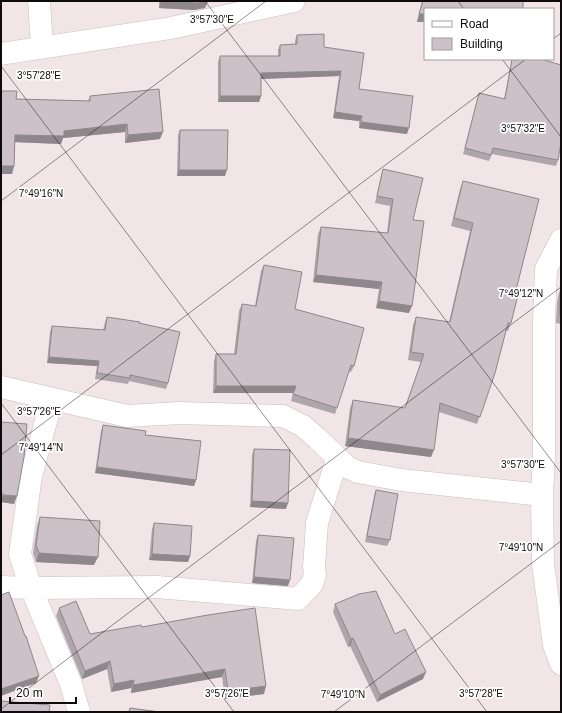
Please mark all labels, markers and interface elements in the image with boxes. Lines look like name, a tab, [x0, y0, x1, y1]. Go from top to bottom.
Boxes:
legend	[424, 8, 554, 60]
text: 3°57'30"E	[190, 14, 234, 25]
text: Road	[460, 17, 489, 31]
text: Building	[460, 37, 503, 51]
text: 3°57'28"E	[17, 70, 61, 81]
text: 3°57'32"E	[501, 123, 545, 134]
text: 7°49'16"N	[19, 188, 63, 199]
text: 7°49'12"N	[499, 288, 543, 299]
text: 3°57'26"E	[17, 406, 61, 417]
text: 7°49'14"N	[19, 442, 63, 453]
text: 3°57'30"E	[501, 459, 545, 470]
text: 7°49'10"N	[499, 542, 543, 553]
scale bar	[10, 679, 76, 705]
text: 20 m	[16, 686, 43, 700]
text: 3°57'26"E	[205, 688, 249, 699]
text: 3°57'28"E	[459, 688, 503, 699]
text: 7°49'10"N	[321, 689, 365, 700]

